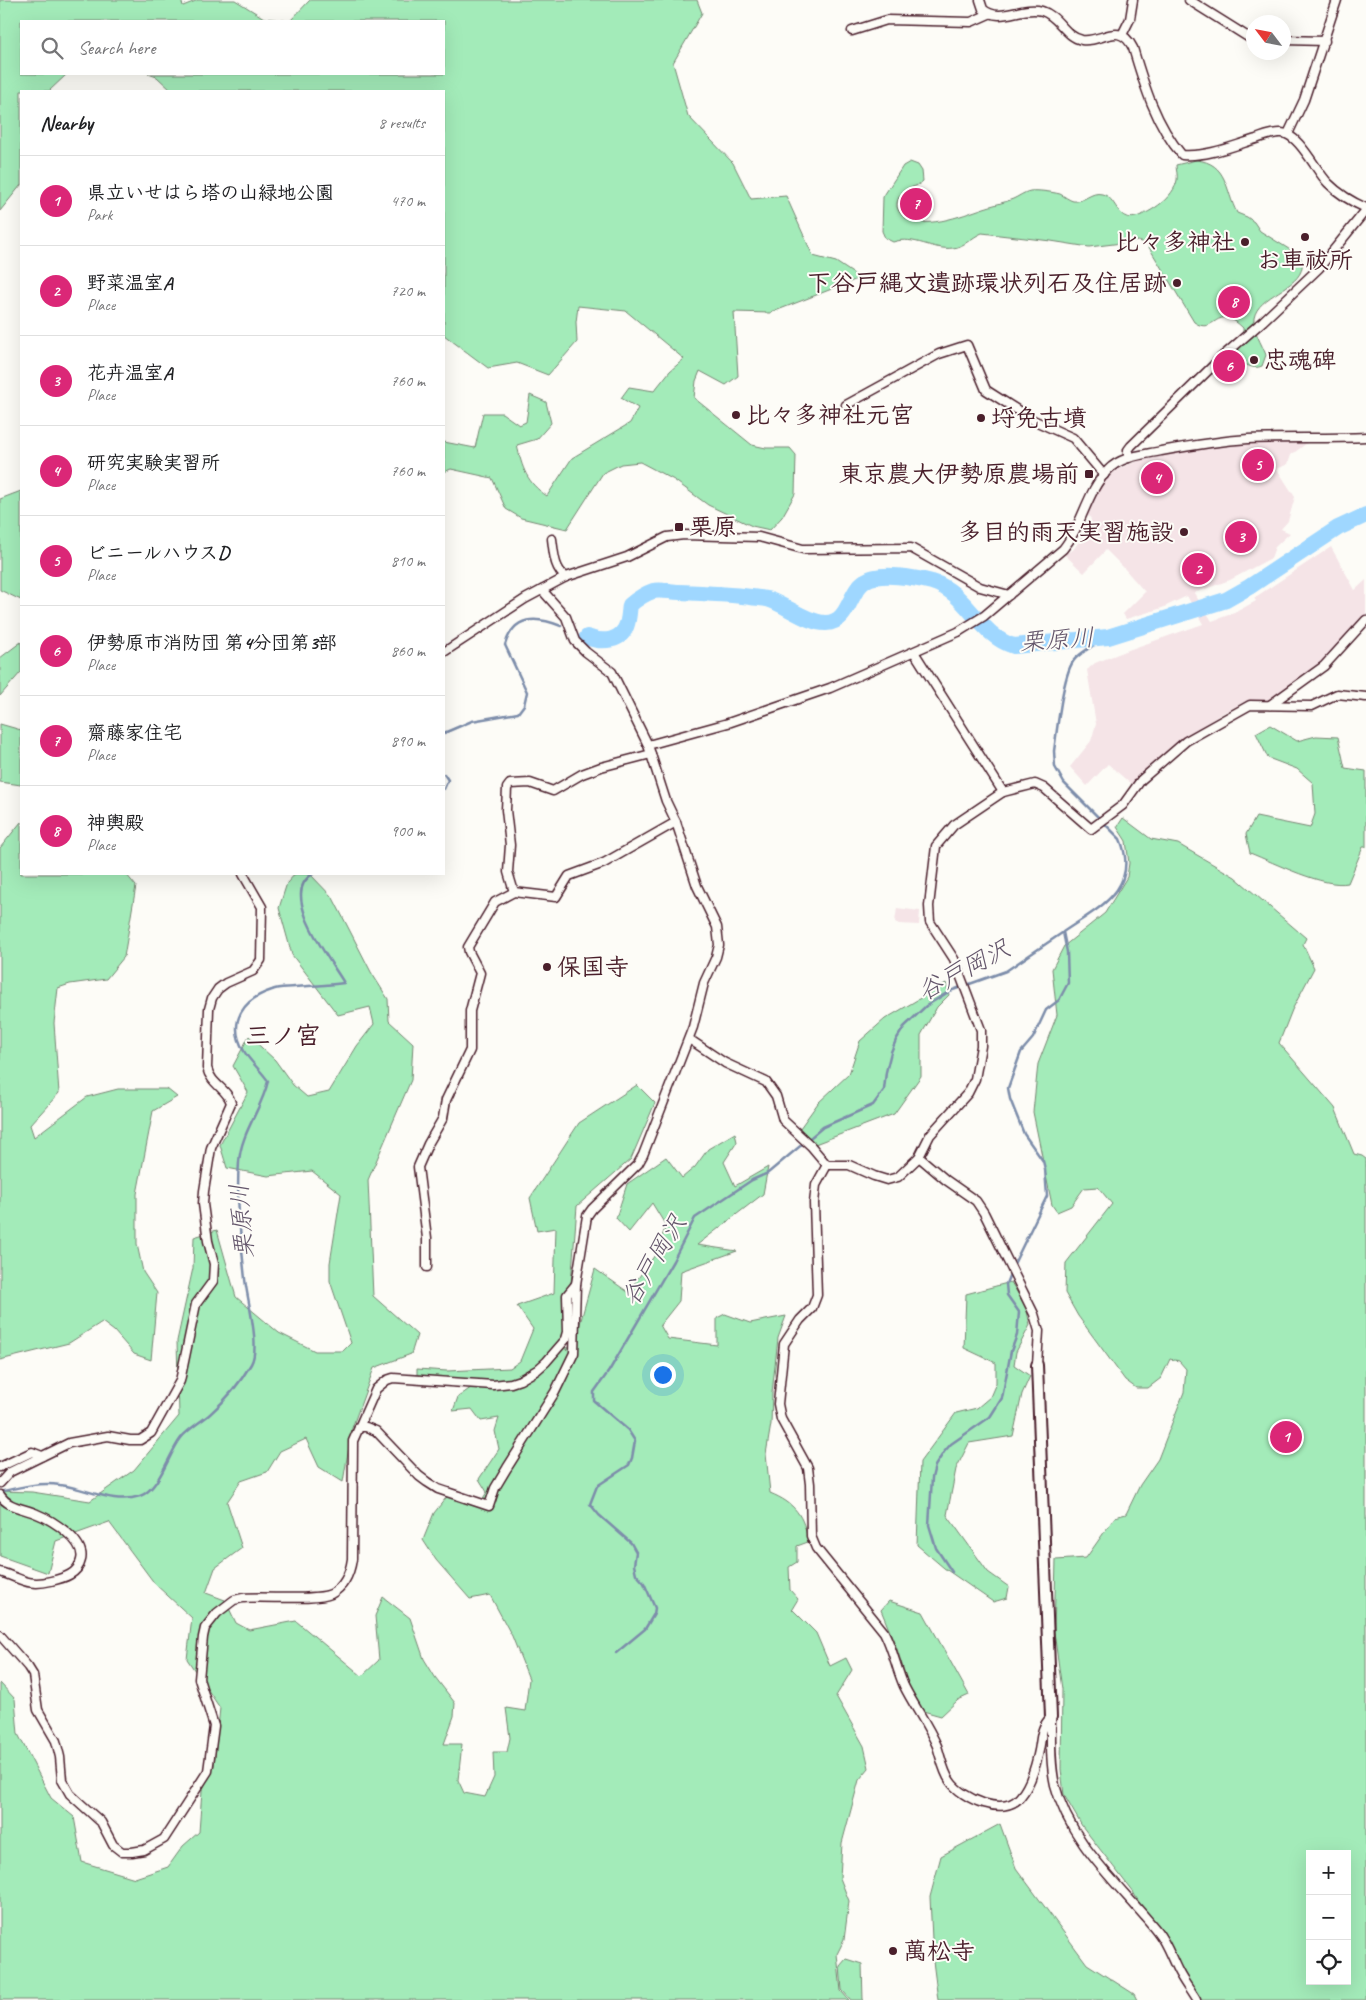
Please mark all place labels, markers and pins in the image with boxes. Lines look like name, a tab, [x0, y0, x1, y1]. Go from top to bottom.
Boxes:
pin: 7	[900, 185, 932, 223]
place label: 比々多神社	[1115, 227, 1235, 257]
marker: お車祓所	[1299, 231, 1311, 243]
marker: 比々多神社	[1239, 236, 1251, 248]
place label: お車祓所	[1257, 245, 1353, 275]
place label: 下谷戸縄文遺跡環状列石及住居跡	[807, 268, 1167, 298]
marker: 下谷戸縄文遺跡環状列石及住居跡	[1171, 277, 1183, 289]
pin: 8	[1218, 283, 1250, 321]
place label: 忠魂碑	[1264, 345, 1336, 375]
pin: 6	[1213, 347, 1245, 385]
marker: 忠魂碑	[1248, 354, 1260, 366]
place label: 比々多神社元宮	[746, 400, 914, 430]
place label: 埒免古墳	[991, 403, 1087, 433]
marker: 比々多神社元宮	[730, 409, 742, 421]
marker: 埒免古墳	[975, 412, 987, 424]
pin: 5	[1242, 446, 1274, 484]
place label: 東京農大伊勢原農場前	[839, 459, 1079, 489]
pin: 4	[1141, 459, 1173, 497]
marker: 東京農大伊勢原農場前	[1083, 468, 1095, 480]
place label: 栗原	[689, 512, 737, 542]
place label: 多目的雨天実習施設	[958, 517, 1174, 547]
pin: 3	[1225, 518, 1257, 556]
marker: 栗原	[673, 521, 685, 533]
marker: 多目的雨天実習施設	[1178, 526, 1190, 538]
pin: 2	[1182, 550, 1214, 588]
place label: 保国寺	[557, 952, 629, 982]
marker: 保国寺	[541, 961, 553, 973]
pin: 1	[1270, 1418, 1302, 1456]
place label: 萬松寺	[903, 1936, 975, 1966]
marker: 萬松寺	[887, 1945, 899, 1957]

